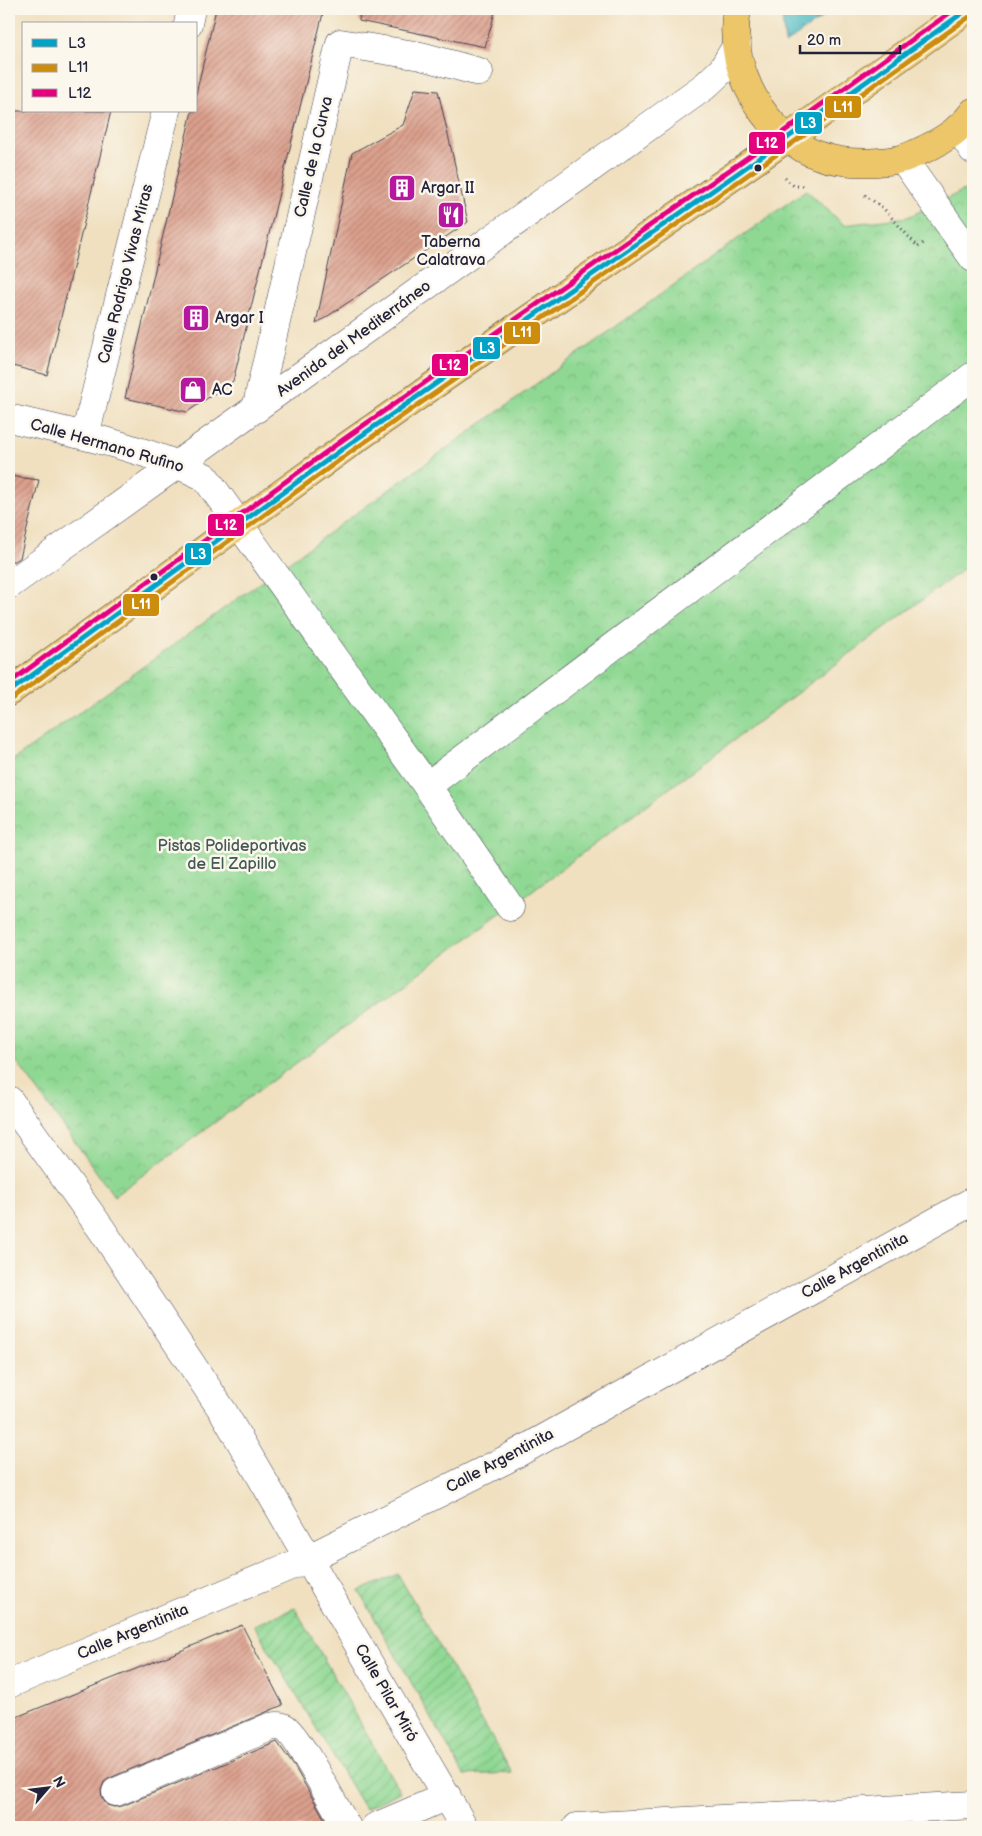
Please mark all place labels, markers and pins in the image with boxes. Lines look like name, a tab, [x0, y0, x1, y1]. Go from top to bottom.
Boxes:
unlabelled marker	[753, 163, 763, 173]
building icon: Argar II	[387, 173, 417, 203]
place label: Argar II	[421, 179, 475, 198]
restaurant icon: Taberna Calatrava	[436, 200, 466, 230]
place label: Taberna Calatrava	[417, 233, 485, 270]
building icon: Argar I	[181, 303, 211, 333]
place label: Argar I	[215, 309, 264, 328]
shop icon: AC	[178, 375, 208, 405]
place label: AC	[212, 381, 233, 400]
unlabelled marker	[149, 572, 159, 582]

